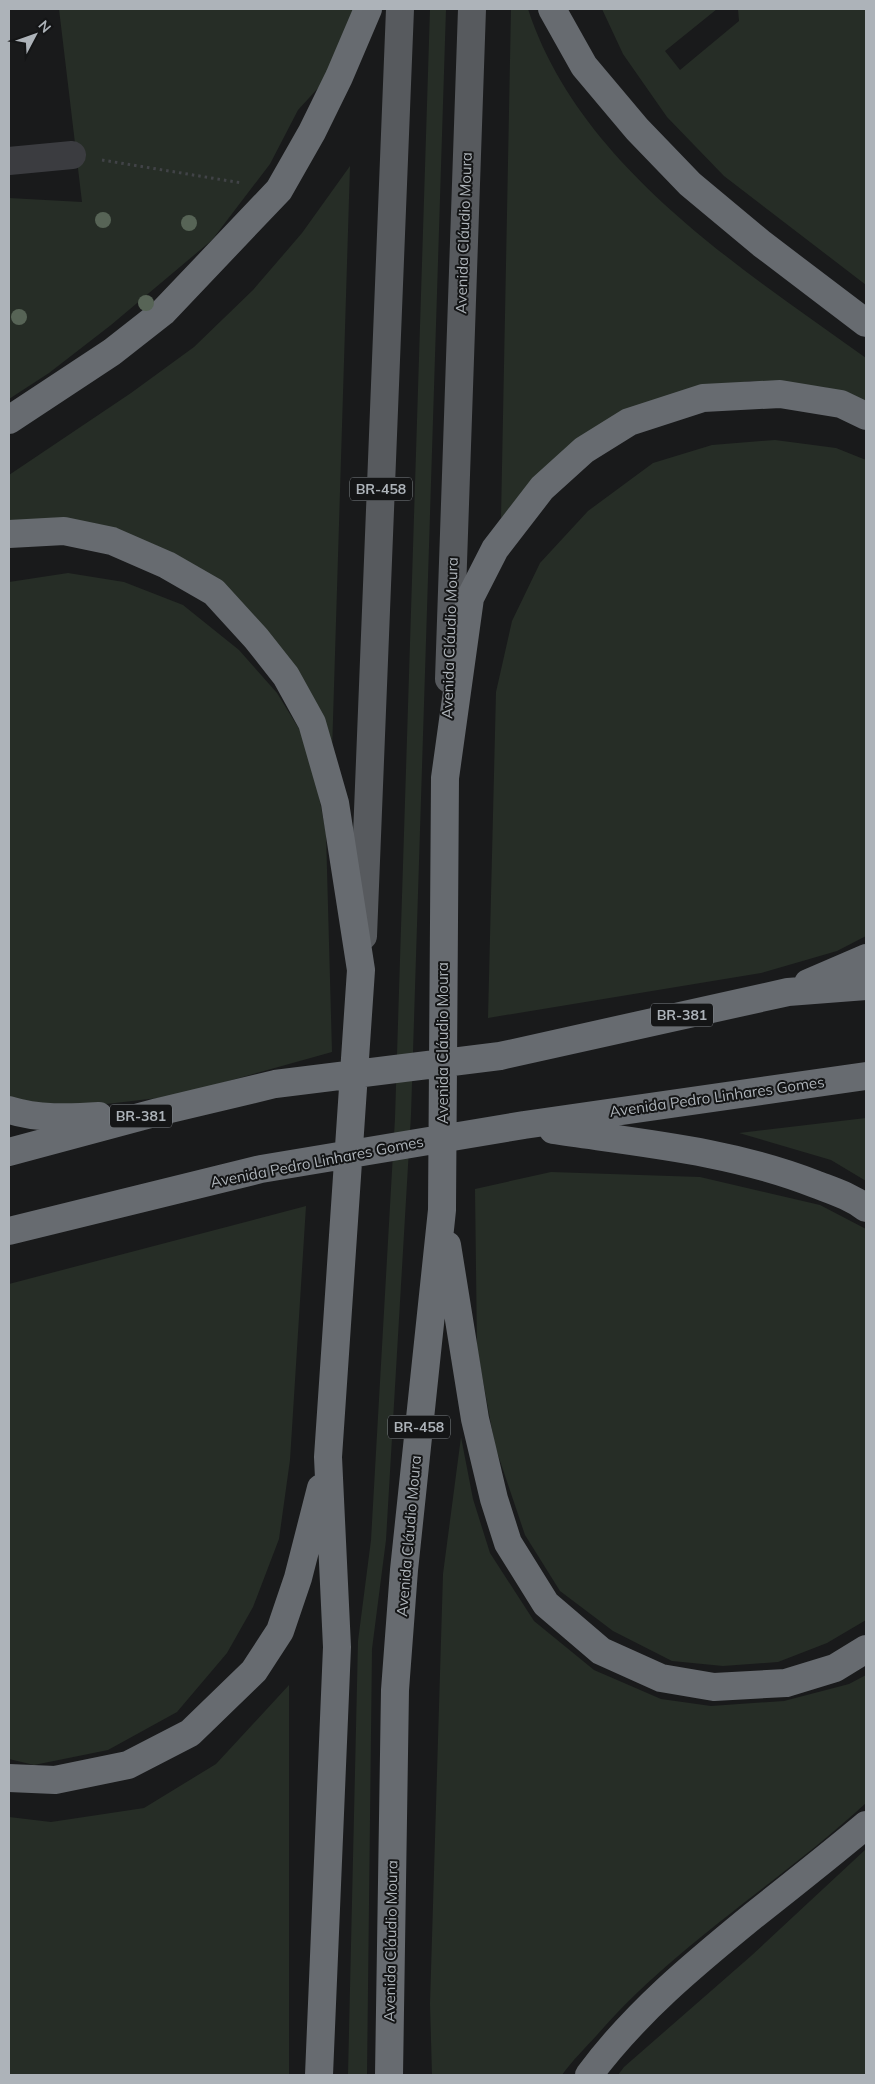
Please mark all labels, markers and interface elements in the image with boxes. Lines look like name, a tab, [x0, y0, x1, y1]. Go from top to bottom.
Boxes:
north arrow	[10, 10, 60, 60]
text: N	[35, 17, 55, 36]
street label: Avenida Cláudio Moura	[451, 152, 476, 314]
road number: BR-458	[350, 478, 412, 500]
street label: Avenida Cláudio Moura	[437, 557, 462, 719]
street label: Avenida Cláudio Moura	[433, 962, 452, 1124]
road number: BR-381	[651, 1004, 713, 1026]
street label: Avenida Pedro Linhares Gomes	[608, 1072, 826, 1121]
road number: BR-381	[110, 1104, 172, 1128]
street label: Avenida Pedro Linhares Gomes	[209, 1131, 425, 1192]
road number: BR-458	[388, 1415, 450, 1438]
street label: Avenida Cláudio Moura	[392, 1454, 425, 1617]
street label: Avenida Cláudio Moura	[380, 1860, 401, 2022]

